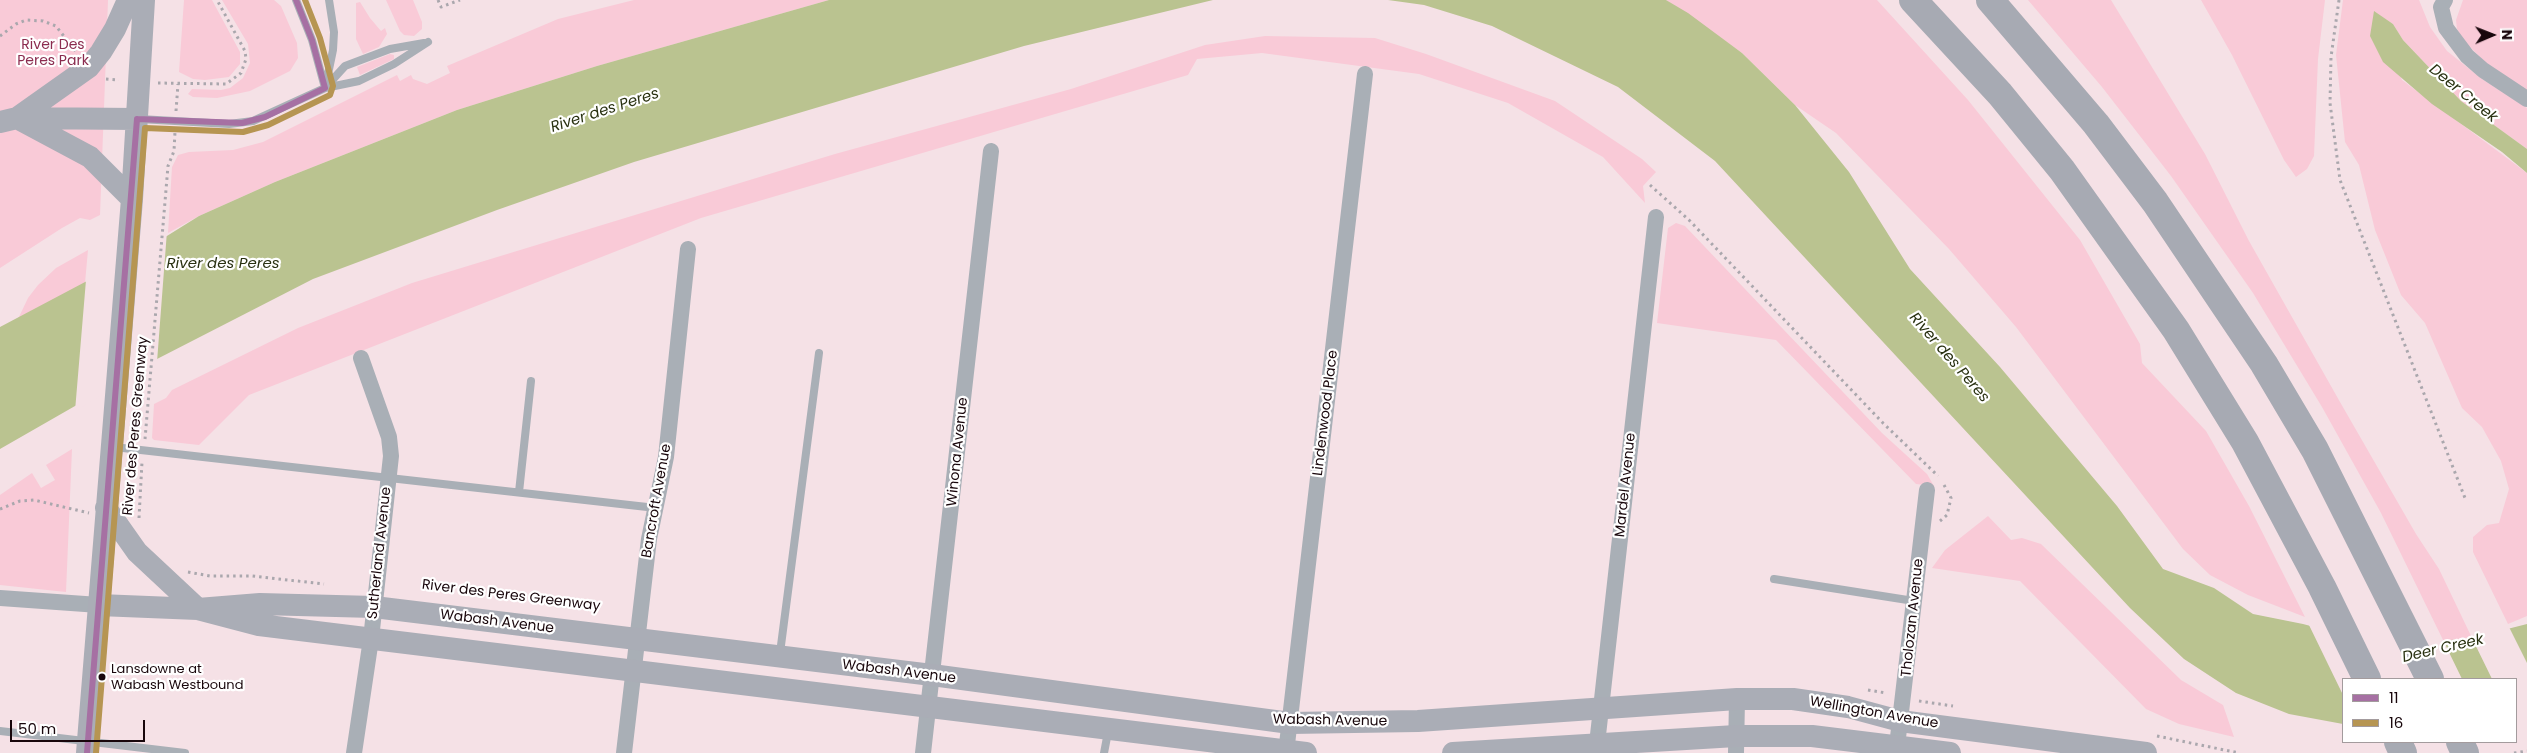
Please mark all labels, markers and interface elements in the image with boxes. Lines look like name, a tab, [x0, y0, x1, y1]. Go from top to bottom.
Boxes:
north arrow	[2467, 10, 2517, 60]
text: N	[2497, 29, 2517, 40]
park label: River Des Peres Park	[17, 37, 89, 70]
water label: Deer Creek	[2425, 61, 2501, 127]
water label: River des Peres	[548, 85, 662, 137]
water label: River des Peres	[166, 255, 280, 273]
water label: River des Peres	[1905, 309, 1993, 407]
street label: River des Peres Greenway	[120, 336, 152, 516]
street label: Lindenwood Place	[1310, 349, 1342, 477]
street label: Winona Avenue	[944, 397, 972, 507]
street label: Mardel Avenue	[1612, 432, 1640, 538]
street label: Bancroft Avenue	[639, 443, 675, 559]
street label: Sutherland Avenue	[365, 486, 395, 620]
street label: Tholozan Avenue	[1898, 558, 1928, 678]
street label: River des Peres Greenway	[421, 577, 601, 615]
street label: Wabash Avenue	[439, 607, 555, 637]
water label: Deer Creek	[2401, 631, 2485, 667]
street label: Wabash Avenue	[841, 657, 957, 687]
place label: Lansdowne at Wabash Westbound	[111, 662, 243, 693]
marker: Lansdowne at Wabash Westbound	[97, 672, 107, 682]
legend	[2342, 678, 2517, 743]
text: 11	[2389, 687, 2399, 708]
street label: Wellington Avenue	[1808, 693, 1940, 733]
scale bar	[12, 710, 148, 742]
street label: Wabash Avenue	[1273, 712, 1387, 730]
text: 16	[2389, 712, 2403, 733]
text: 50 m	[18, 718, 56, 739]

